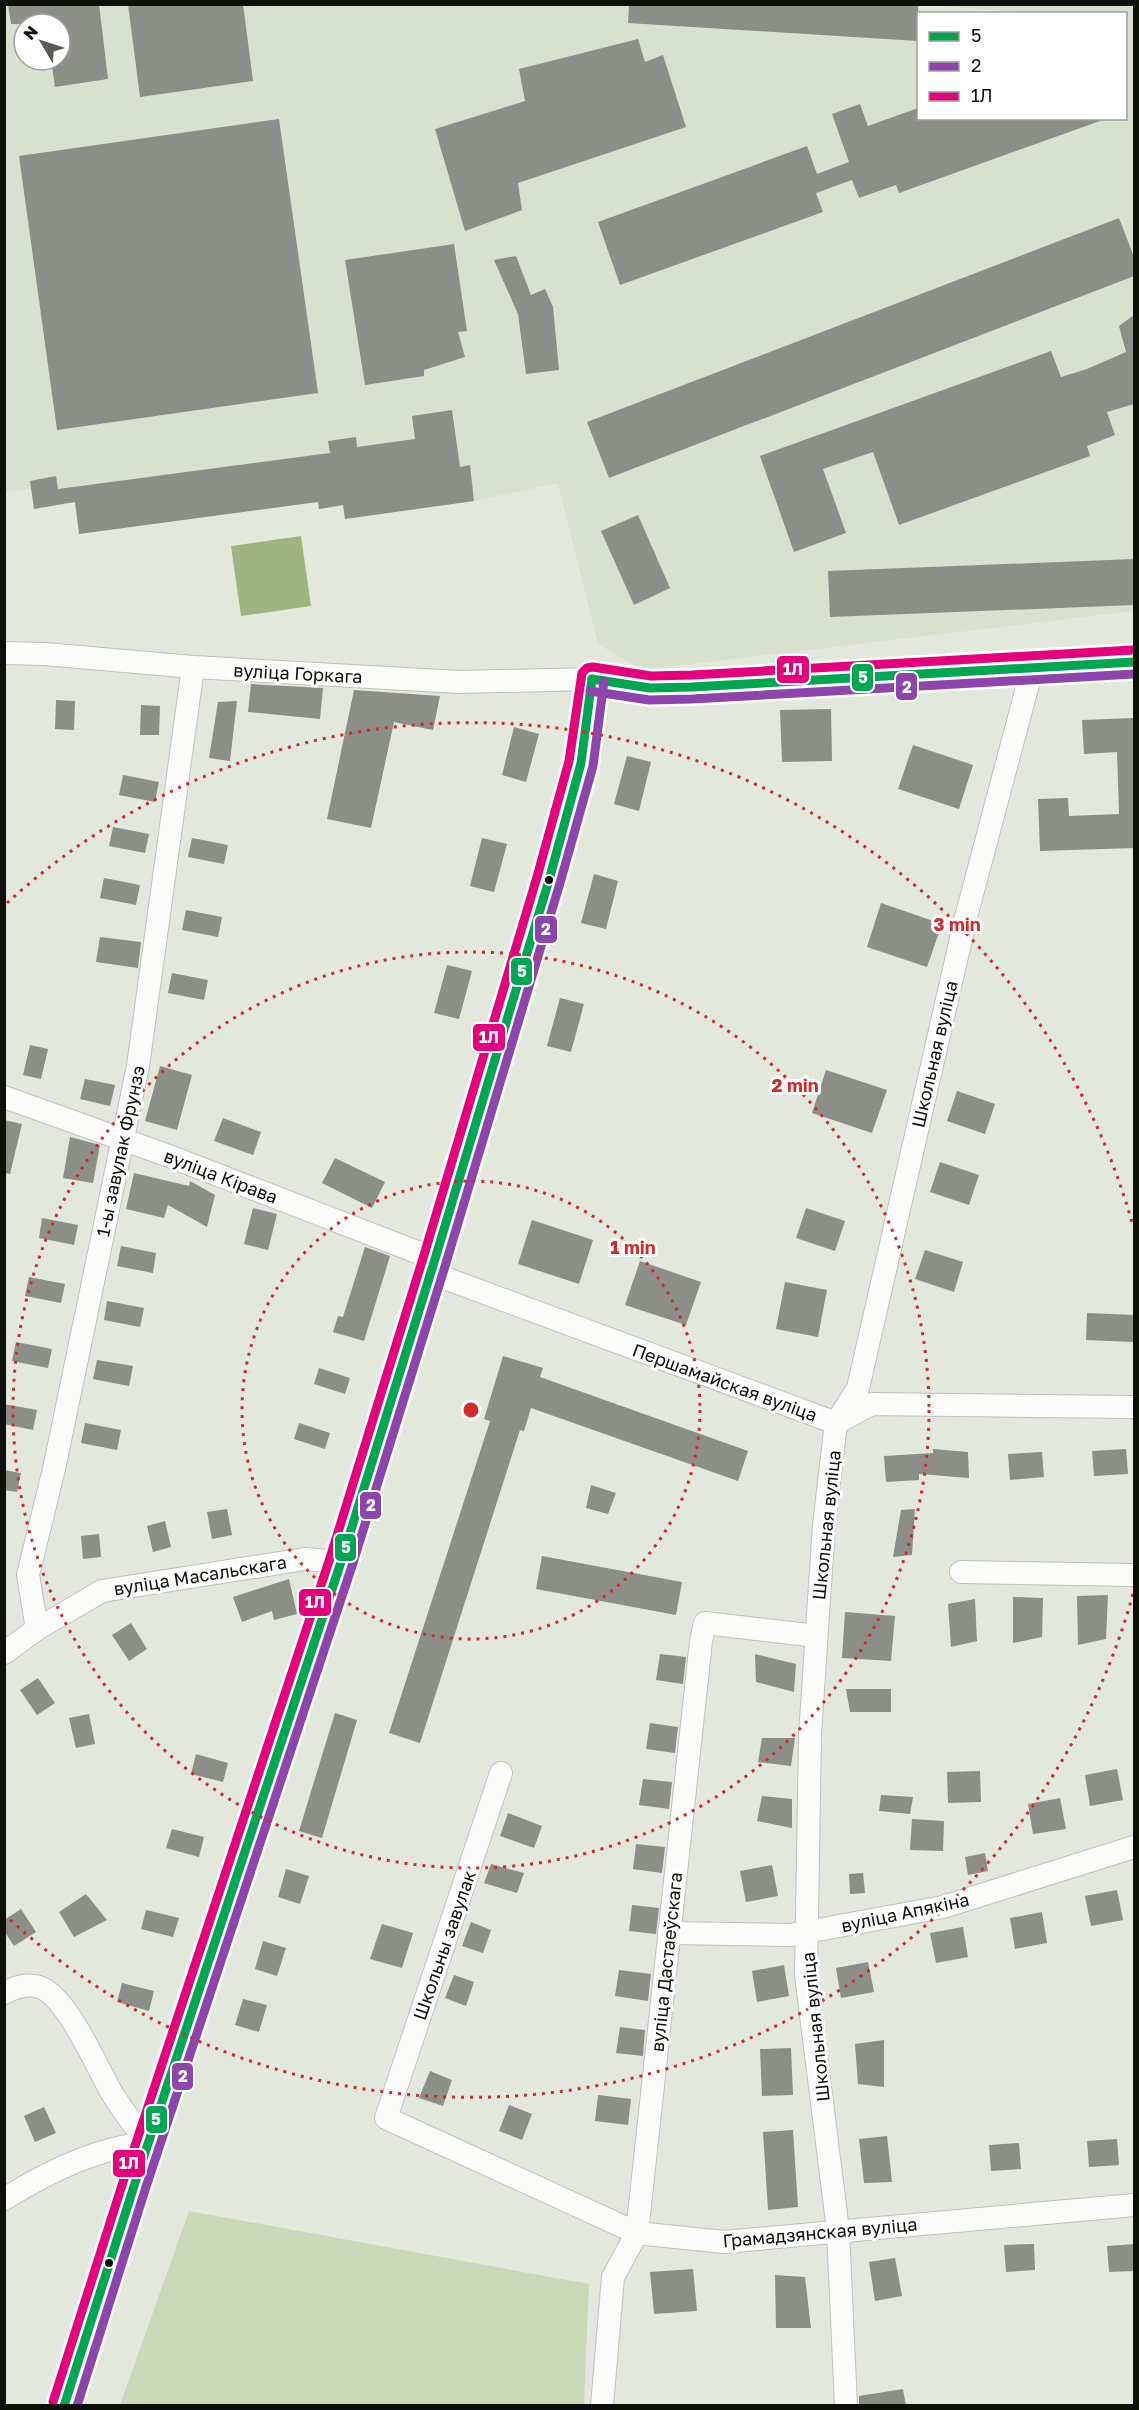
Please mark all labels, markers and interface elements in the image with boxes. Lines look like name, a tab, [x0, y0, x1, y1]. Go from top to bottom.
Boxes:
north arrow	[12, 12, 72, 72]
legend	[917, 12, 1127, 120]
text: N	[19, 22, 42, 44]
text: 5	[971, 24, 981, 46]
text: 2	[971, 54, 981, 76]
text: 1Л	[971, 84, 993, 106]
line badge: 1Л	[776, 655, 810, 684]
street label: вуліца Горкага	[233, 659, 363, 687]
text: 1Л	[783, 659, 803, 679]
line badge: 5	[851, 663, 874, 692]
text: 5	[858, 667, 868, 687]
line badge: 2	[895, 672, 918, 701]
text: 2	[902, 677, 912, 697]
unlabelled marker	[543, 874, 555, 886]
text: 3 min	[933, 913, 981, 935]
line badge: 2	[534, 915, 558, 944]
text: 2	[541, 919, 551, 939]
line badge: 5	[510, 957, 533, 986]
text: 5	[517, 961, 527, 981]
street label: Школьная вуліца	[906, 978, 962, 1130]
line badge: 1Л	[472, 1023, 506, 1052]
text: 1Л	[479, 1027, 499, 1047]
street label: 1-ы завулак Фрунзэ	[91, 1063, 149, 1239]
text: 2 min	[771, 1074, 819, 1096]
street label: вуліца Кірава	[161, 1144, 281, 1208]
text: 1 min	[610, 1236, 656, 1258]
street label: Першамайская вуліца	[630, 1338, 820, 1426]
centre of rings	[461, 1400, 481, 1420]
street label: Школьная вуліца	[807, 1449, 845, 1601]
line badge: 2	[359, 1491, 382, 1520]
text: 2	[366, 1495, 376, 1515]
line badge: 5	[334, 1533, 357, 1562]
text: 5	[341, 1537, 351, 1557]
street label: вуліца Масальскага	[112, 1550, 288, 1600]
line badge: 1Л	[298, 1588, 332, 1617]
text: 1Л	[305, 1592, 325, 1612]
street label: Школьны завулак	[408, 1867, 480, 2023]
street label: вуліца Дастаеўскага	[646, 1871, 686, 2053]
street label: вуліца Апякіна	[839, 1888, 971, 1936]
street label: Школьная вуліца	[796, 1951, 834, 2103]
line badge: 2	[171, 2062, 194, 2091]
text: 2	[178, 2066, 188, 2086]
line badge: 5	[145, 2105, 168, 2134]
text: 5	[151, 2109, 161, 2129]
line badge: 1Л	[112, 2149, 146, 2178]
text: 1Л	[119, 2153, 139, 2173]
street label: Грамадзянская вуліца	[722, 2213, 918, 2251]
unlabelled marker	[103, 2257, 115, 2269]

